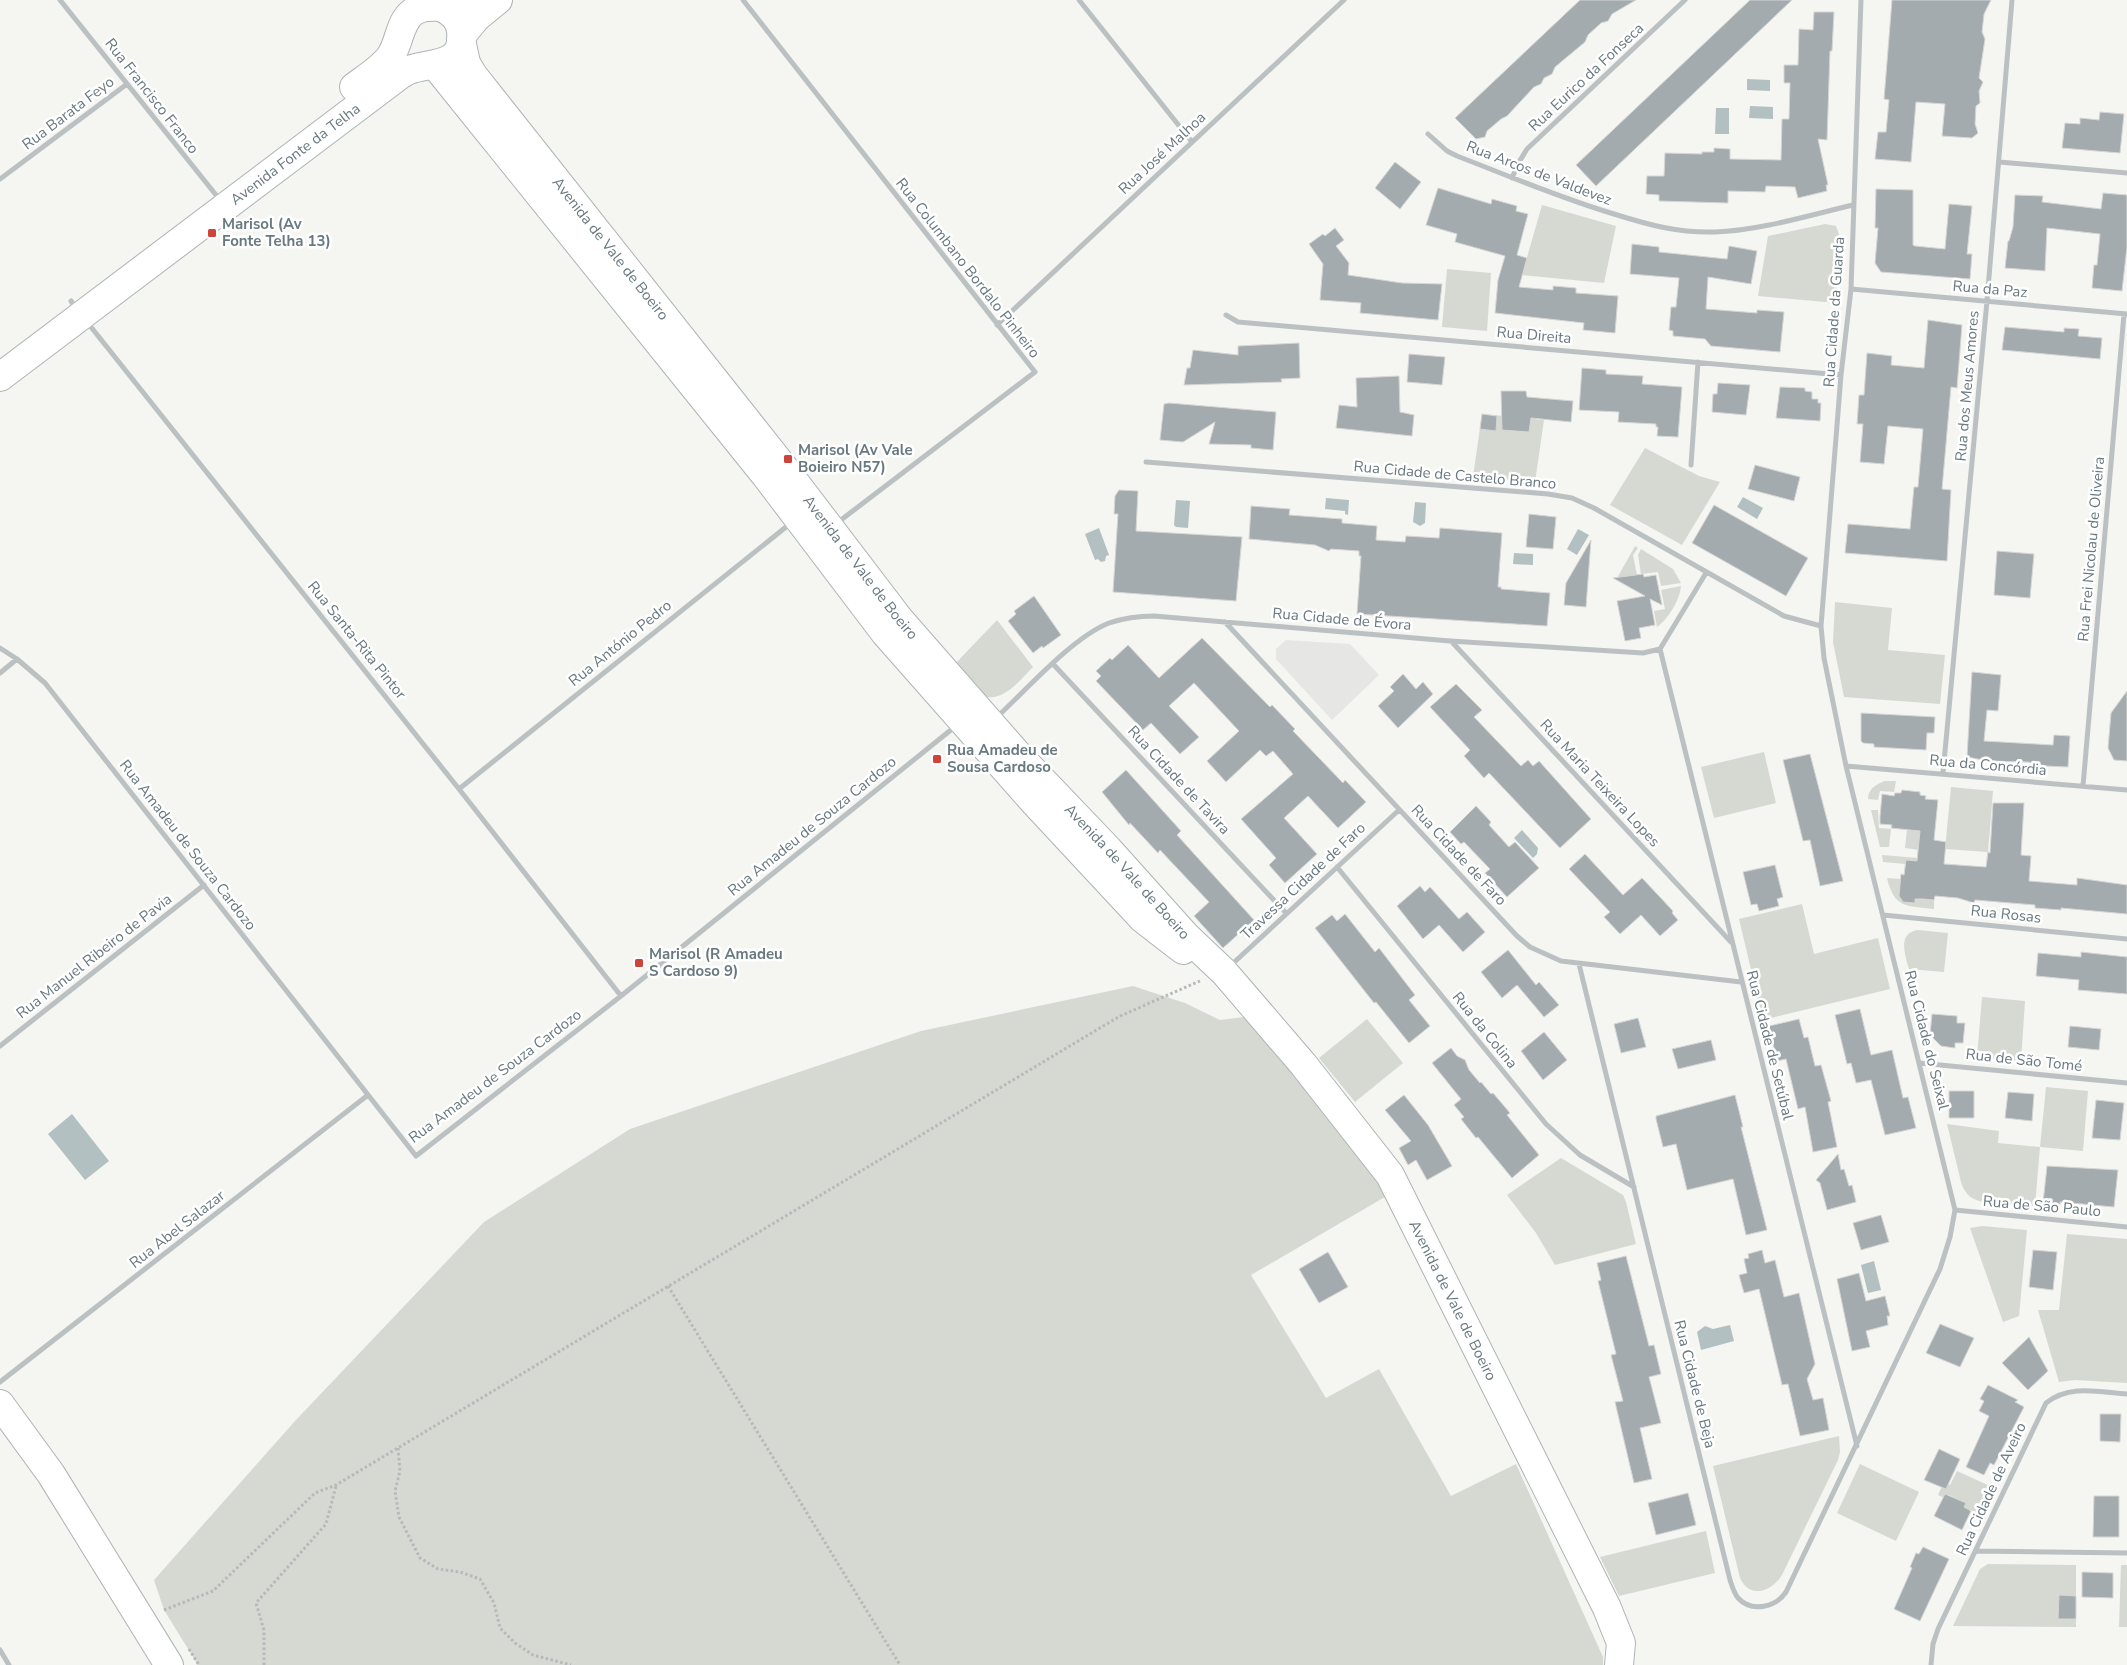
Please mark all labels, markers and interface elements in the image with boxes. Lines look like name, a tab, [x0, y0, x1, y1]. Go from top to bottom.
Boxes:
street label: Rua Eurico da Fonseca	[1524, 18, 1648, 136]
street label: Rua Francisco Franco	[100, 34, 204, 158]
street label: Rua Barata Feyo	[18, 72, 118, 154]
street label: Avenida Fonte da Telha	[226, 98, 364, 210]
street label: Rua José Malhoa	[1114, 107, 1210, 199]
street label: Rua Arcos de Valdevez	[1463, 136, 1615, 210]
street label: Avenida de Vale de Boeiro	[548, 173, 673, 324]
street label: Rua Columbano Bordalo Pinheiro	[891, 174, 1045, 362]
place label: Marisol (Av Fonte Telha 13)	[222, 214, 331, 251]
marker: Marisol (Av Fonte Telha 13)	[206, 227, 218, 239]
street label: Rua Cidade da Guarda	[1819, 236, 1849, 388]
street label: Rua da Paz	[1952, 276, 2028, 302]
street label: Rua dos Meus Amores	[1950, 310, 1984, 462]
street label: Rua Direita	[1496, 322, 1572, 348]
place label: Marisol (Av Vale Boieiro N57)	[798, 440, 913, 477]
marker: Marisol (Av Vale Boieiro N57)	[782, 453, 794, 465]
street label: Rua Cidade de Castelo Branco	[1353, 456, 1557, 494]
street label: Rua Frei Nicolau de Oliveira	[2073, 456, 2109, 642]
street label: Avenida de Vale de Boeiro	[798, 491, 923, 644]
street label: Rua Santa-Rita Pintor	[303, 577, 411, 704]
street label: Rua António Pedro	[564, 595, 676, 691]
street label: Rua Cidade de Évora	[1272, 603, 1412, 635]
street label: Rua Maria Teixeira Lopes	[1536, 715, 1664, 851]
street label: Rua Cidade de Tavira	[1123, 721, 1235, 839]
place label: Rua Amadeu de Sousa Cardoso	[947, 740, 1058, 777]
street label: Rua da Concórdia	[1928, 750, 2048, 780]
street label: Rua Amadeu de Souza Cardozo	[724, 752, 900, 900]
marker: Rua Amadeu de Sousa Cardoso	[931, 753, 943, 765]
street label: Rua Amadeu de Souza Cardozo	[115, 756, 261, 934]
street label: Avenida de Vale de Boeiro	[1060, 800, 1194, 944]
street label: Rua Cidade de Faro	[1407, 800, 1511, 910]
street label: Travessa Cidade de Faro	[1236, 818, 1370, 944]
street label: Rua Manuel Ribeiro de Pavia	[12, 889, 176, 1023]
street label: Rua Rosas	[1970, 900, 2042, 928]
place label: Marisol (R Amadeu S Cardoso 9)	[649, 944, 783, 981]
marker: Marisol (R Amadeu S Cardoso 9)	[633, 957, 645, 969]
street label: Rua Cidade de Setúbal	[1742, 968, 1798, 1123]
street label: Rua Cidade do Seixal	[1900, 968, 1954, 1112]
street label: Rua da Colina	[1448, 988, 1522, 1072]
street label: Rua Amadeu de Souza Cardozo	[405, 1004, 585, 1148]
street label: Rua de São Tomé	[1965, 1044, 2083, 1076]
street label: Rua Abel Salazar	[125, 1185, 229, 1273]
street label: Rua de São Paulo	[1982, 1191, 2102, 1221]
street label: Avenida de Vale de Boeiro	[1404, 1217, 1501, 1384]
street label: Rua Cidade de Beja	[1669, 1318, 1721, 1450]
street label: Rua Cidade de Aveiro	[1951, 1419, 2031, 1559]

